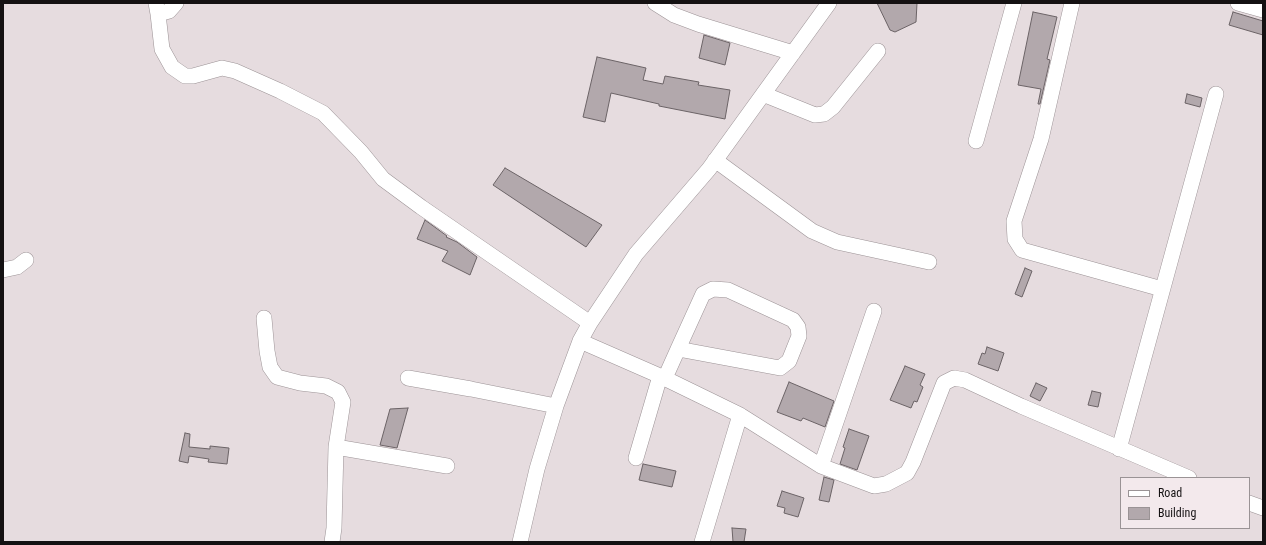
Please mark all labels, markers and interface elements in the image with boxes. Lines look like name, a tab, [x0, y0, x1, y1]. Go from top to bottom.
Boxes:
legend	[1120, 477, 1250, 529]
text: Road	[1158, 486, 1182, 500]
text: Building	[1158, 506, 1196, 520]

